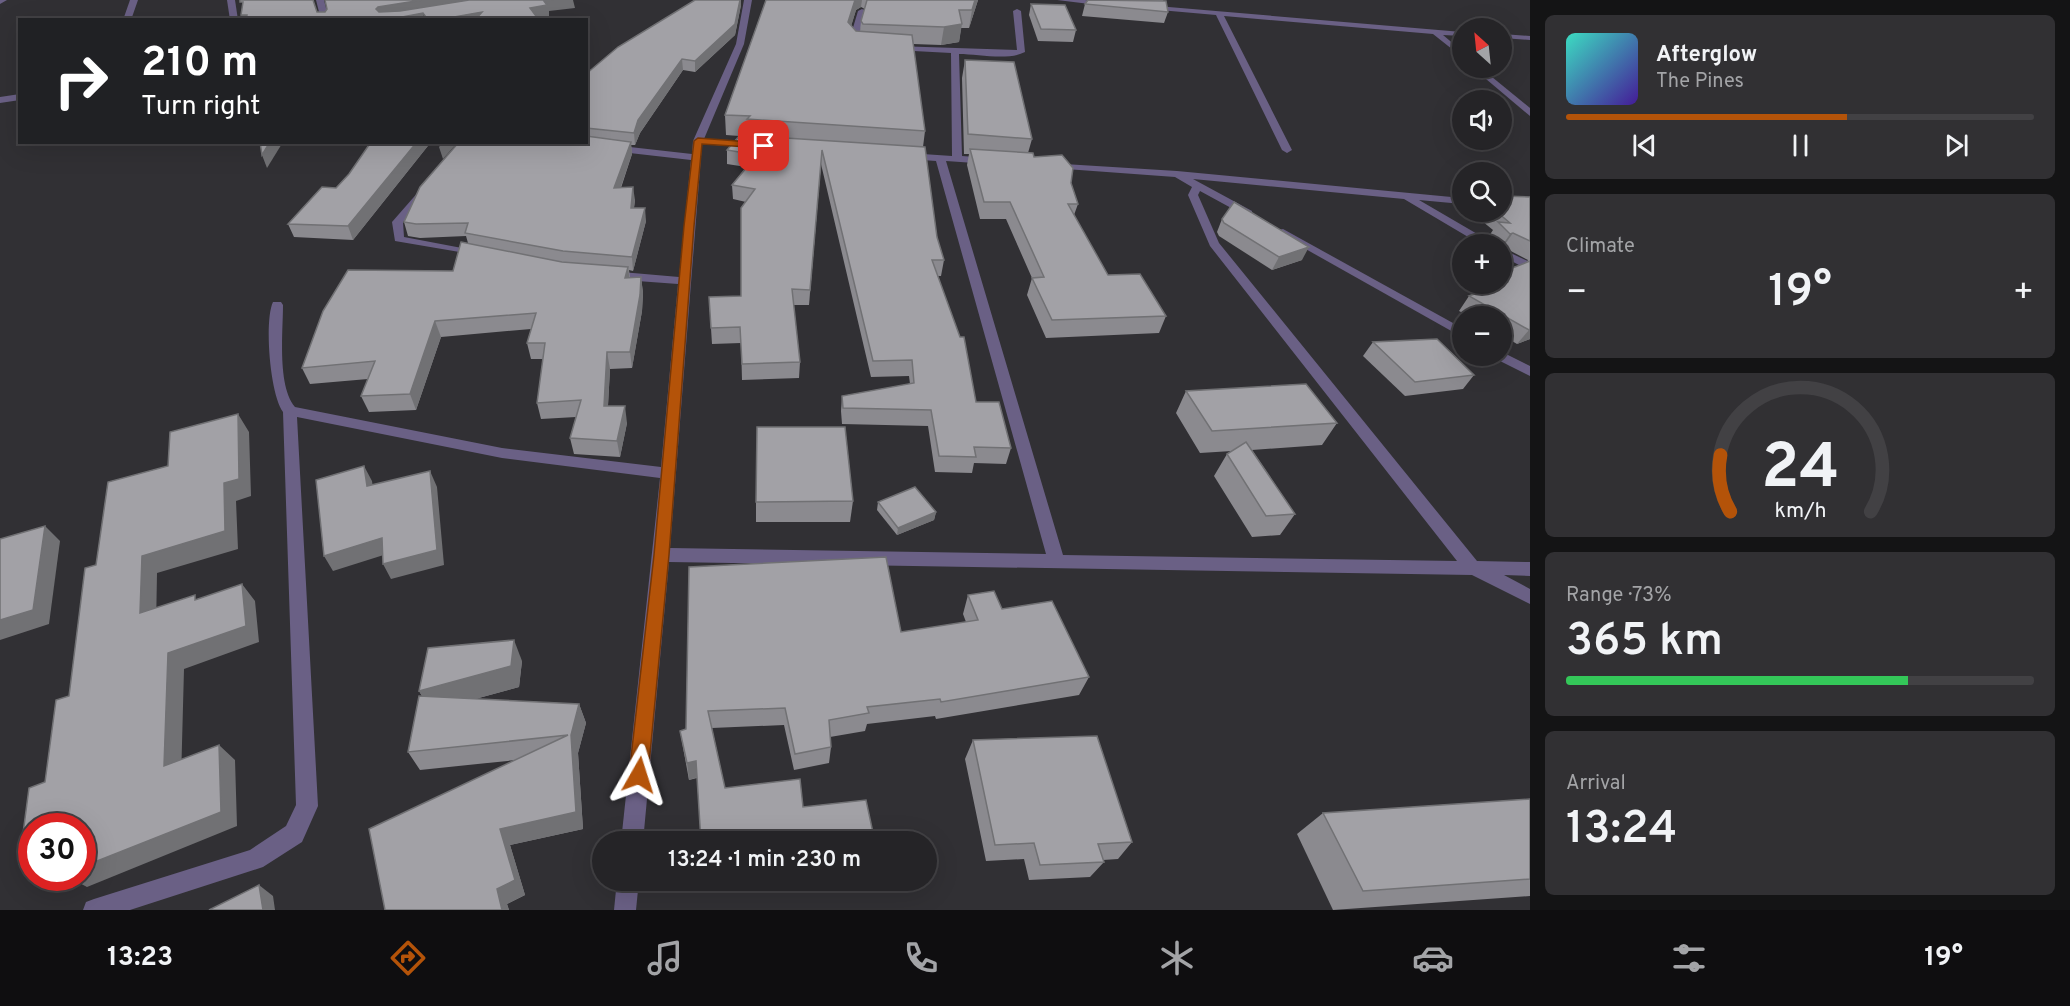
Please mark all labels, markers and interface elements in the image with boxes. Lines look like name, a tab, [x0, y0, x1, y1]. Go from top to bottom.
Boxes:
north arrow	[1452, 18, 1512, 78]
map controls	[1452, 18, 1512, 366]
text: 210 m	[141, 38, 258, 91]
icon: right	[42, 42, 120, 120]
text: Afterglow	[1656, 42, 1757, 69]
text: The Pines	[1656, 69, 1744, 95]
text: Turn right	[141, 90, 260, 124]
button: sound	[1452, 90, 1512, 150]
pin	[738, 120, 789, 171]
icon: arrive	[747, 129, 780, 162]
icon: previous	[1628, 129, 1661, 162]
icon: pause	[1784, 129, 1817, 162]
icon: next	[1940, 129, 1973, 162]
button: search	[1452, 162, 1512, 222]
button: +	[1452, 234, 1512, 294]
text: Climate	[1566, 234, 1635, 260]
text: 19°	[1768, 265, 1832, 322]
text: −	[1566, 273, 1587, 315]
text: +	[2013, 273, 2034, 315]
button: −	[1452, 306, 1512, 366]
text: 24	[1761, 431, 1839, 510]
text: km/h	[1774, 498, 1826, 525]
text: Range · 73%	[1566, 583, 1672, 609]
text: 365 km	[1566, 614, 1723, 671]
position arrow	[607, 743, 671, 807]
text: Arrival	[1566, 771, 1626, 797]
text: 13:24	[1566, 802, 1677, 859]
speed limit sign: 30	[18, 813, 96, 891]
text: 13:24 · 1 min · 230 m	[668, 847, 861, 874]
icon: directions	[387, 937, 429, 979]
icon: music	[644, 937, 686, 979]
icon: phone	[900, 937, 942, 979]
icon: climate	[1156, 937, 1198, 979]
icon: car	[1412, 937, 1454, 979]
icon: filters	[1668, 937, 1710, 979]
text: 13:23	[107, 941, 173, 975]
text: 19°	[1924, 941, 1963, 975]

